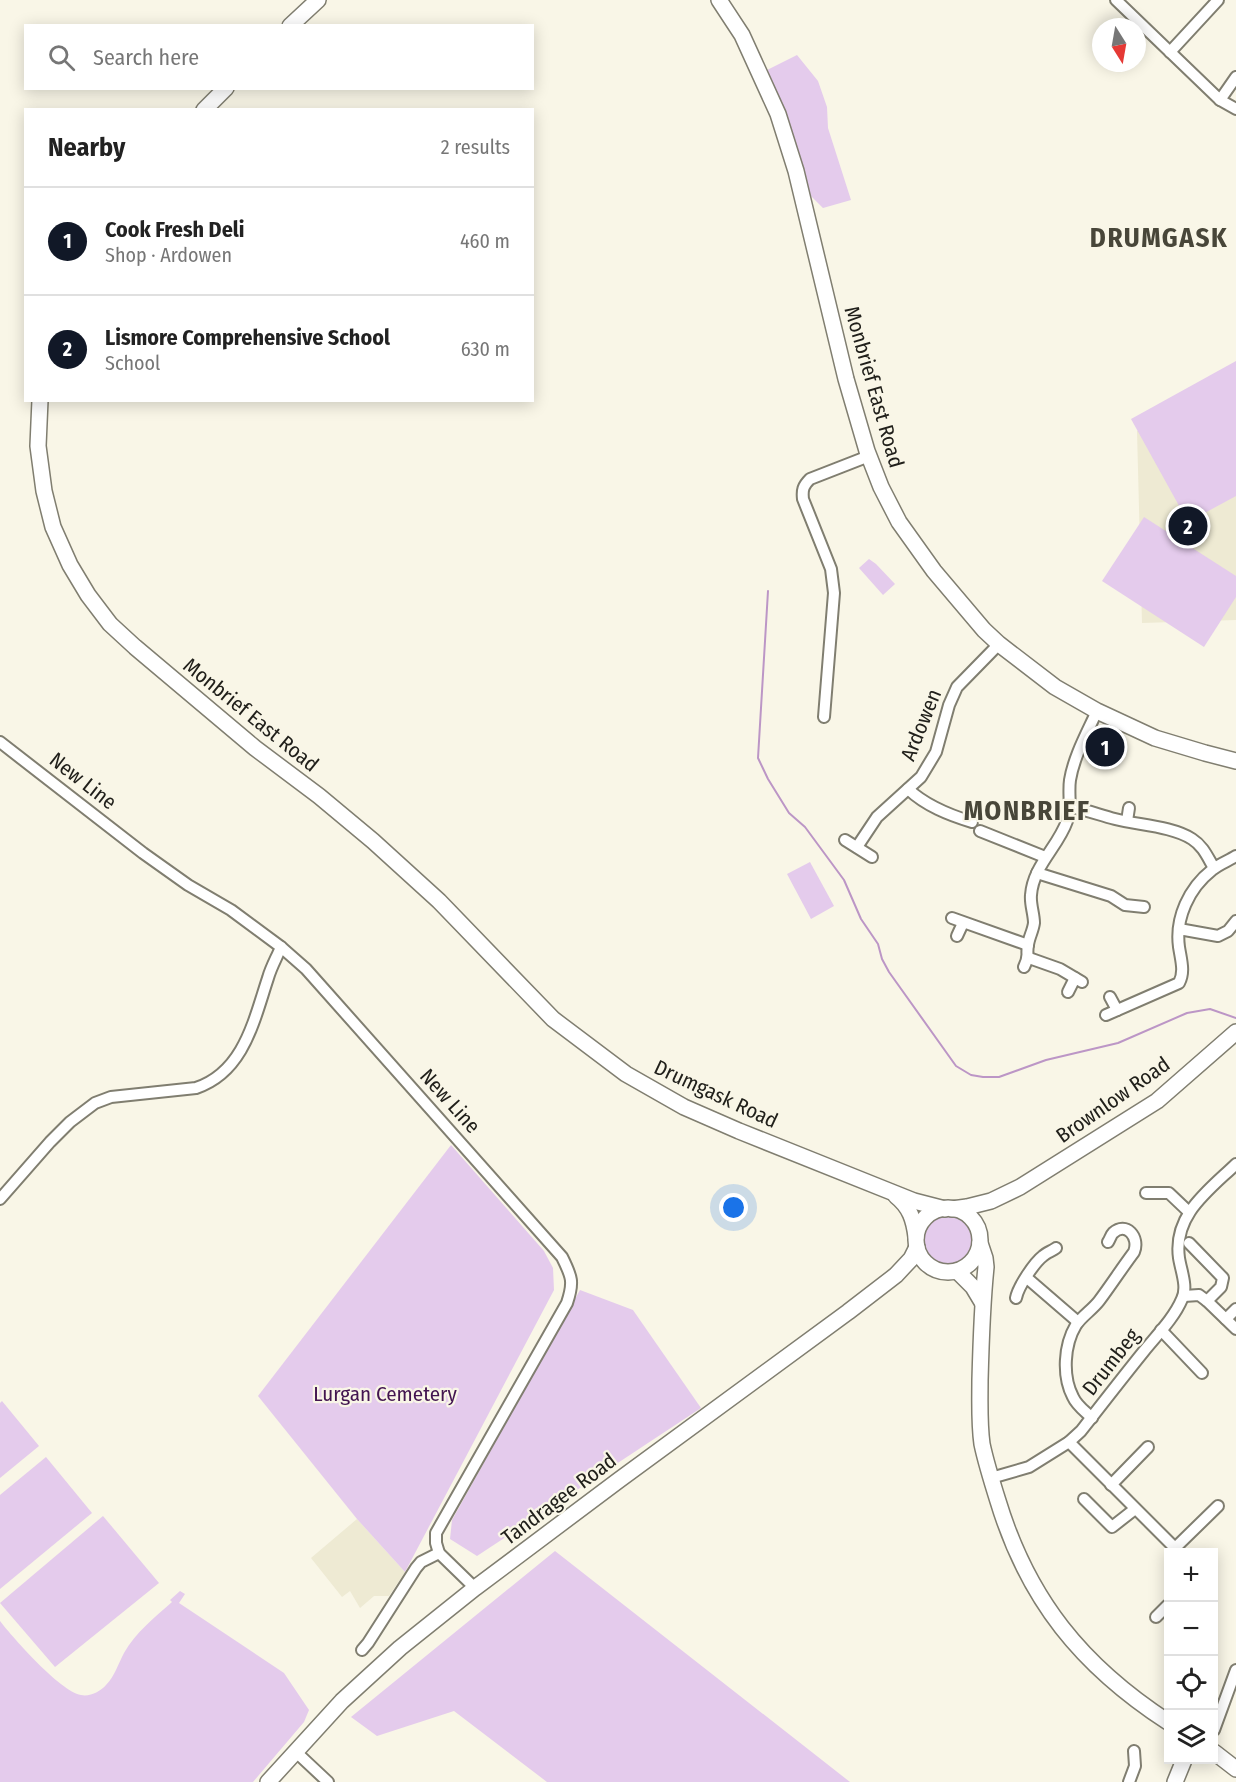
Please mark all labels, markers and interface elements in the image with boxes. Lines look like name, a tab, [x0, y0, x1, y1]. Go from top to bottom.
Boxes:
north arrow	[1092, 18, 1146, 72]
search box	[24, 24, 534, 90]
icon: search	[45, 41, 78, 74]
text: Search here	[93, 44, 199, 71]
text: Nearby	[48, 132, 125, 163]
text: 2 results	[441, 135, 510, 159]
text: Cook Fresh Deli	[105, 216, 245, 243]
district label: DRUMGASK	[1090, 222, 1228, 254]
text: 1	[63, 229, 72, 253]
text: 460 m	[460, 229, 510, 253]
text: Shop · Ardowen	[105, 243, 232, 267]
street label: Monbrief East Road	[839, 303, 909, 471]
text: Lismore Comprehensive School	[105, 324, 390, 351]
text: 2	[63, 337, 72, 361]
text: 630 m	[461, 337, 510, 361]
text: School	[105, 351, 160, 375]
pin: 2	[1168, 504, 1208, 548]
street label: Monbrief East Road	[178, 652, 324, 778]
street label: Ardowen	[895, 685, 947, 765]
pin: 1	[1086, 724, 1124, 770]
street label: New Line	[44, 747, 122, 815]
district label: MONBRIEF	[964, 795, 1090, 827]
street label: Brownlow Road	[1051, 1051, 1175, 1149]
street label: Drumgask Road	[650, 1054, 782, 1134]
street label: New Line	[414, 1063, 486, 1139]
your location	[719, 1193, 748, 1222]
street label: Drumbeg	[1077, 1323, 1145, 1401]
park label: Lurgan Cemetery	[313, 1381, 457, 1407]
street label: Tandragee Road	[497, 1447, 621, 1551]
map controls	[1164, 1548, 1218, 1764]
button: +	[1164, 1548, 1218, 1602]
button: −	[1164, 1602, 1218, 1656]
button: locate	[1164, 1656, 1218, 1710]
button: layers	[1164, 1710, 1218, 1764]

